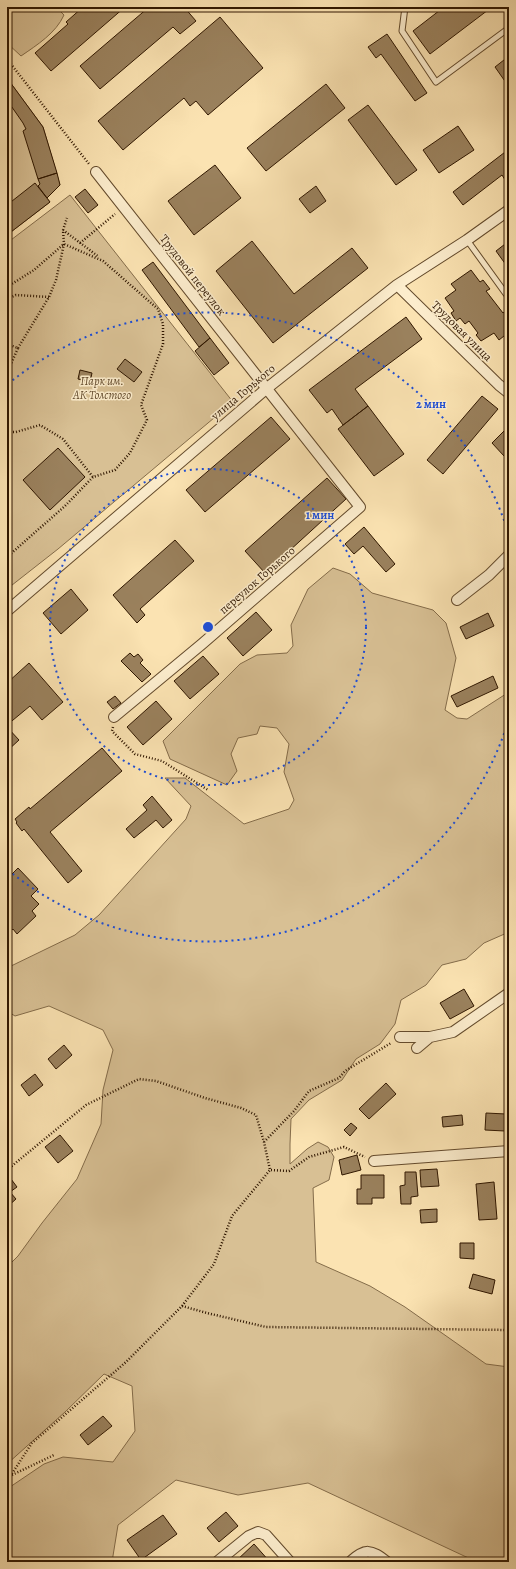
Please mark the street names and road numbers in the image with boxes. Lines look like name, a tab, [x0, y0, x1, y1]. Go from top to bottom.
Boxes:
street label: Трудовой переулок	[156, 231, 230, 319]
street label: Трудовая улица	[428, 297, 496, 365]
street label: улица Горького	[207, 361, 278, 424]
street label: переулок Горького	[216, 542, 298, 618]

